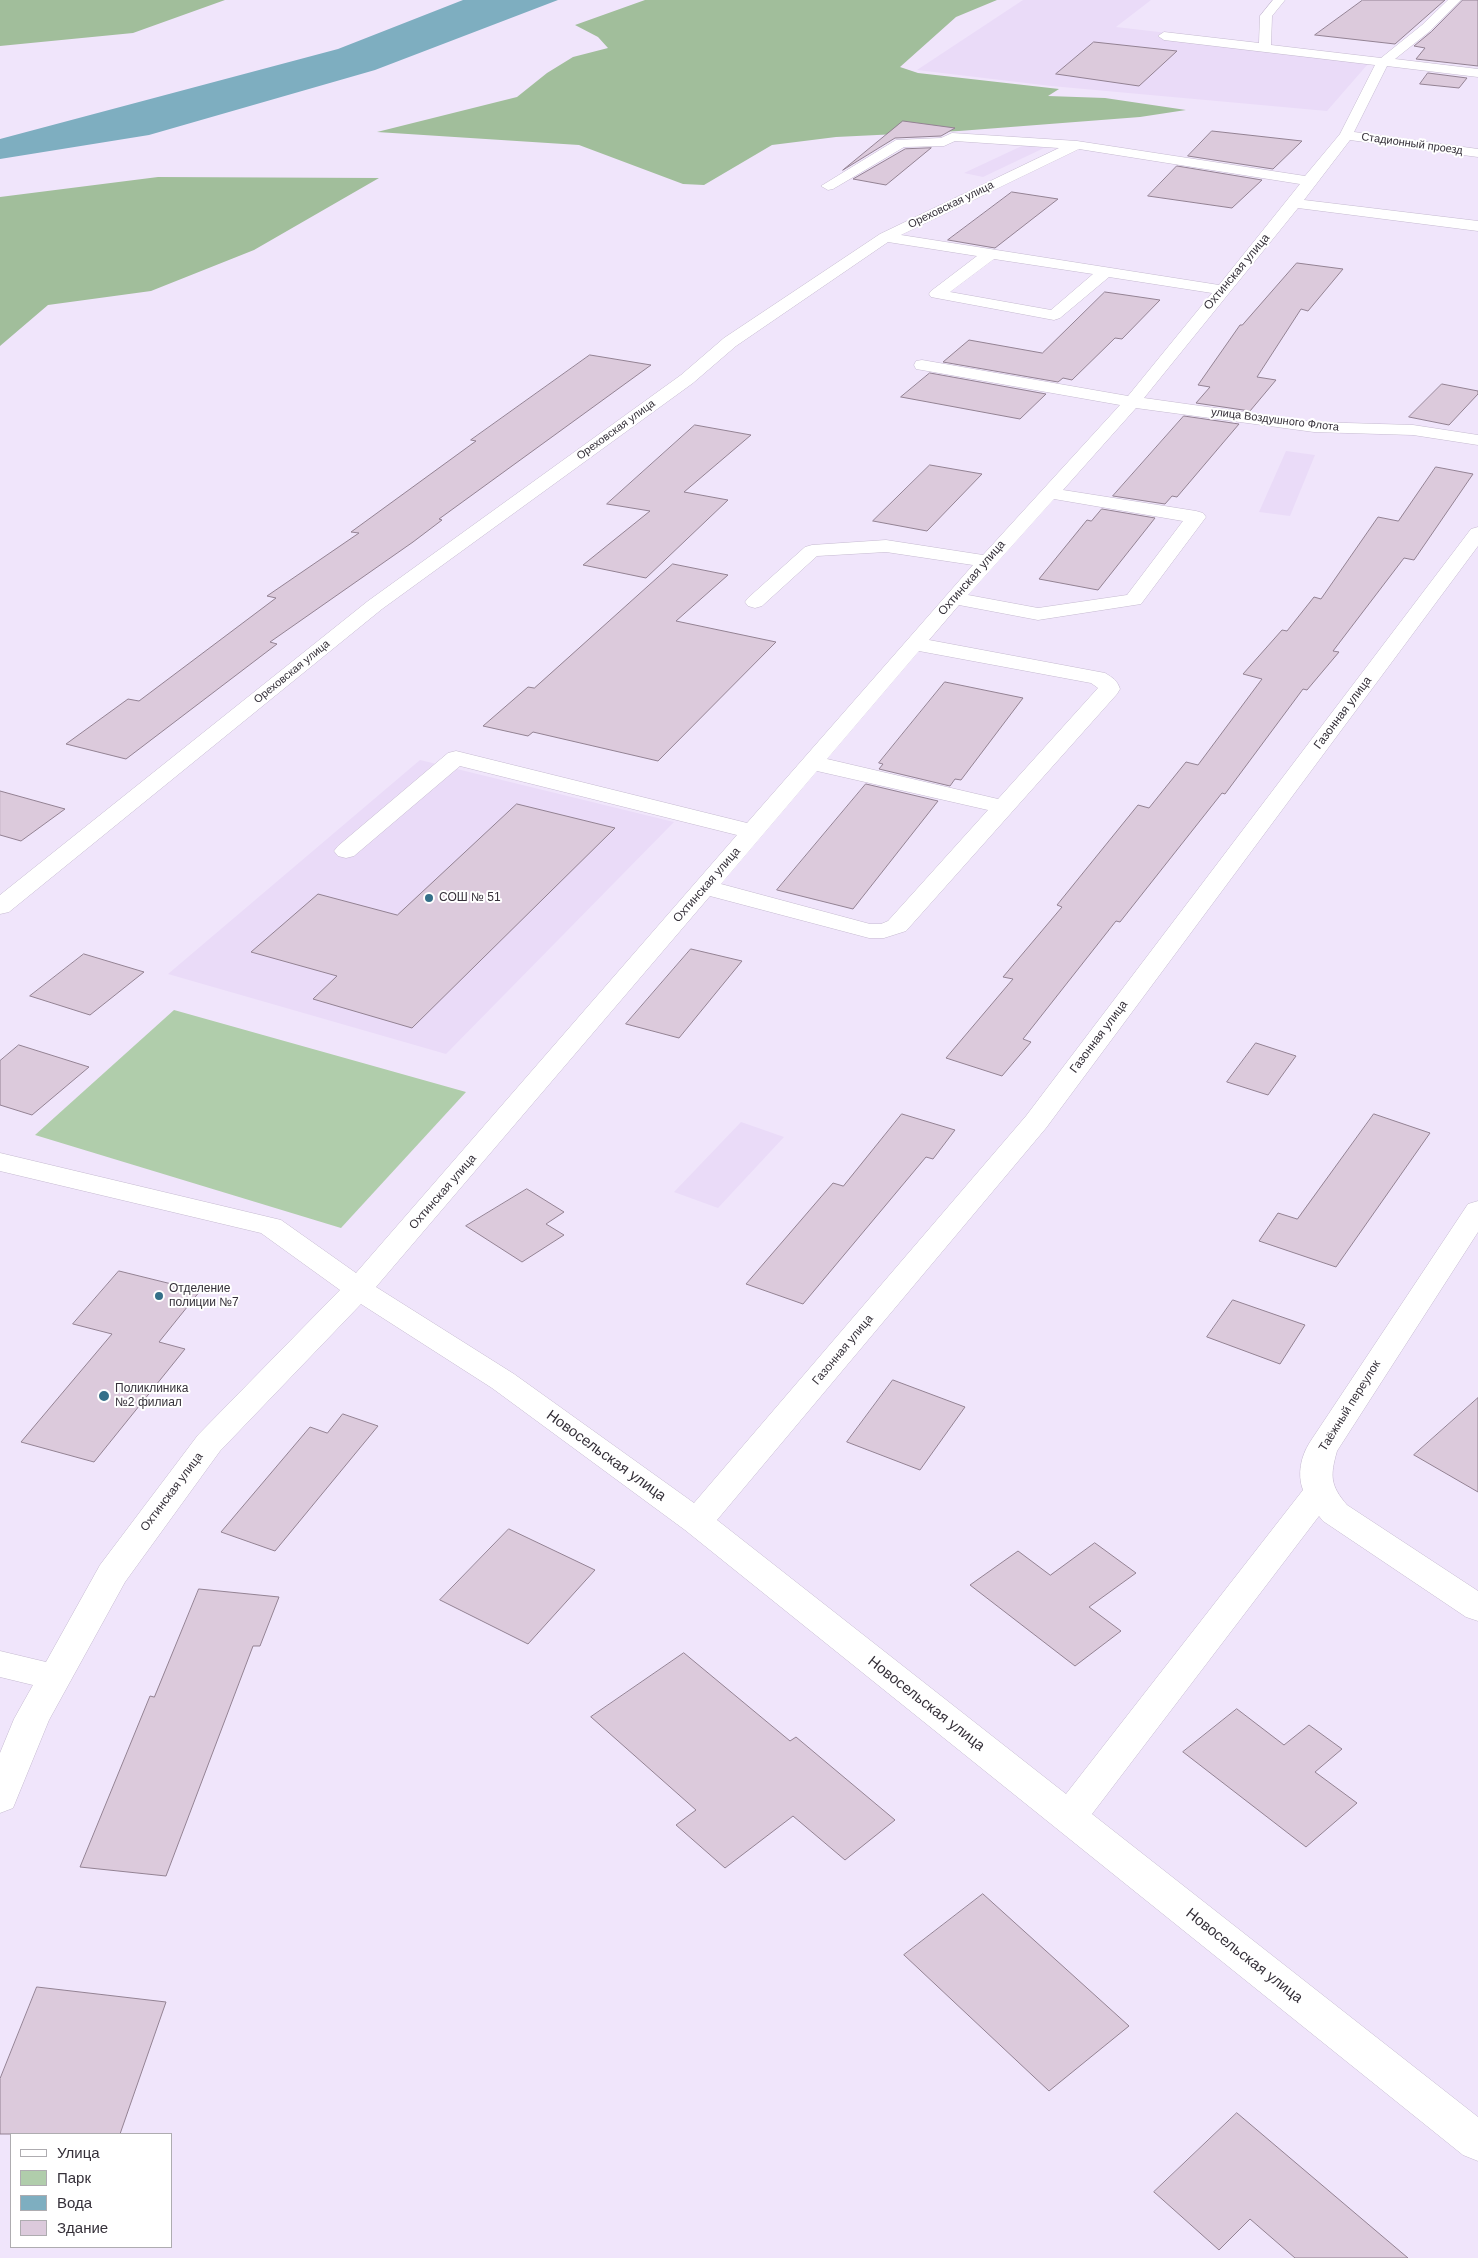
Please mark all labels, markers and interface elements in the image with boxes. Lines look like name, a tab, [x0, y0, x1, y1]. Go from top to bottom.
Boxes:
street label: Стадионный проезд	[1360, 130, 1464, 158]
street label: Ореховская улица	[906, 179, 996, 231]
street label: Охтинская улица	[1201, 231, 1273, 313]
street label: Ореховская улица	[574, 397, 658, 463]
street label: улица Воздушного Флота	[1210, 406, 1340, 434]
street label: Охтинская улица	[935, 537, 1009, 619]
street label: Ореховская улица	[251, 637, 333, 707]
street label: Газонная улица	[1311, 674, 1375, 752]
street label: Охтинская улица	[670, 844, 744, 926]
place label: СОШ № 51	[439, 891, 501, 905]
marker: СОШ № 51	[423, 892, 435, 904]
street label: Газонная улица	[1067, 998, 1131, 1076]
street label: Охтинская улица	[406, 1151, 480, 1233]
place label: Отделение полиции №7	[169, 1282, 239, 1310]
marker: Отделение полиции №7	[153, 1290, 165, 1302]
street label: Газонная улица	[809, 1312, 877, 1388]
street label: Таёжный переулок	[1316, 1358, 1384, 1454]
place label: Поликлиника №2 филиал	[115, 1382, 188, 1410]
marker: Поликлиника №2 филиал	[97, 1389, 111, 1403]
street label: Новосельская улица	[543, 1407, 669, 1505]
street label: Охтинская улица	[138, 1450, 206, 1534]
street label: Новосельская улица	[864, 1653, 988, 1755]
street label: Новосельская улица	[1182, 1905, 1306, 2007]
legend	[10, 2133, 172, 2248]
text: Улица	[57, 2144, 100, 2161]
text: Парк	[57, 2169, 91, 2186]
text: Вода	[57, 2194, 92, 2211]
text: Здание	[57, 2219, 108, 2236]

